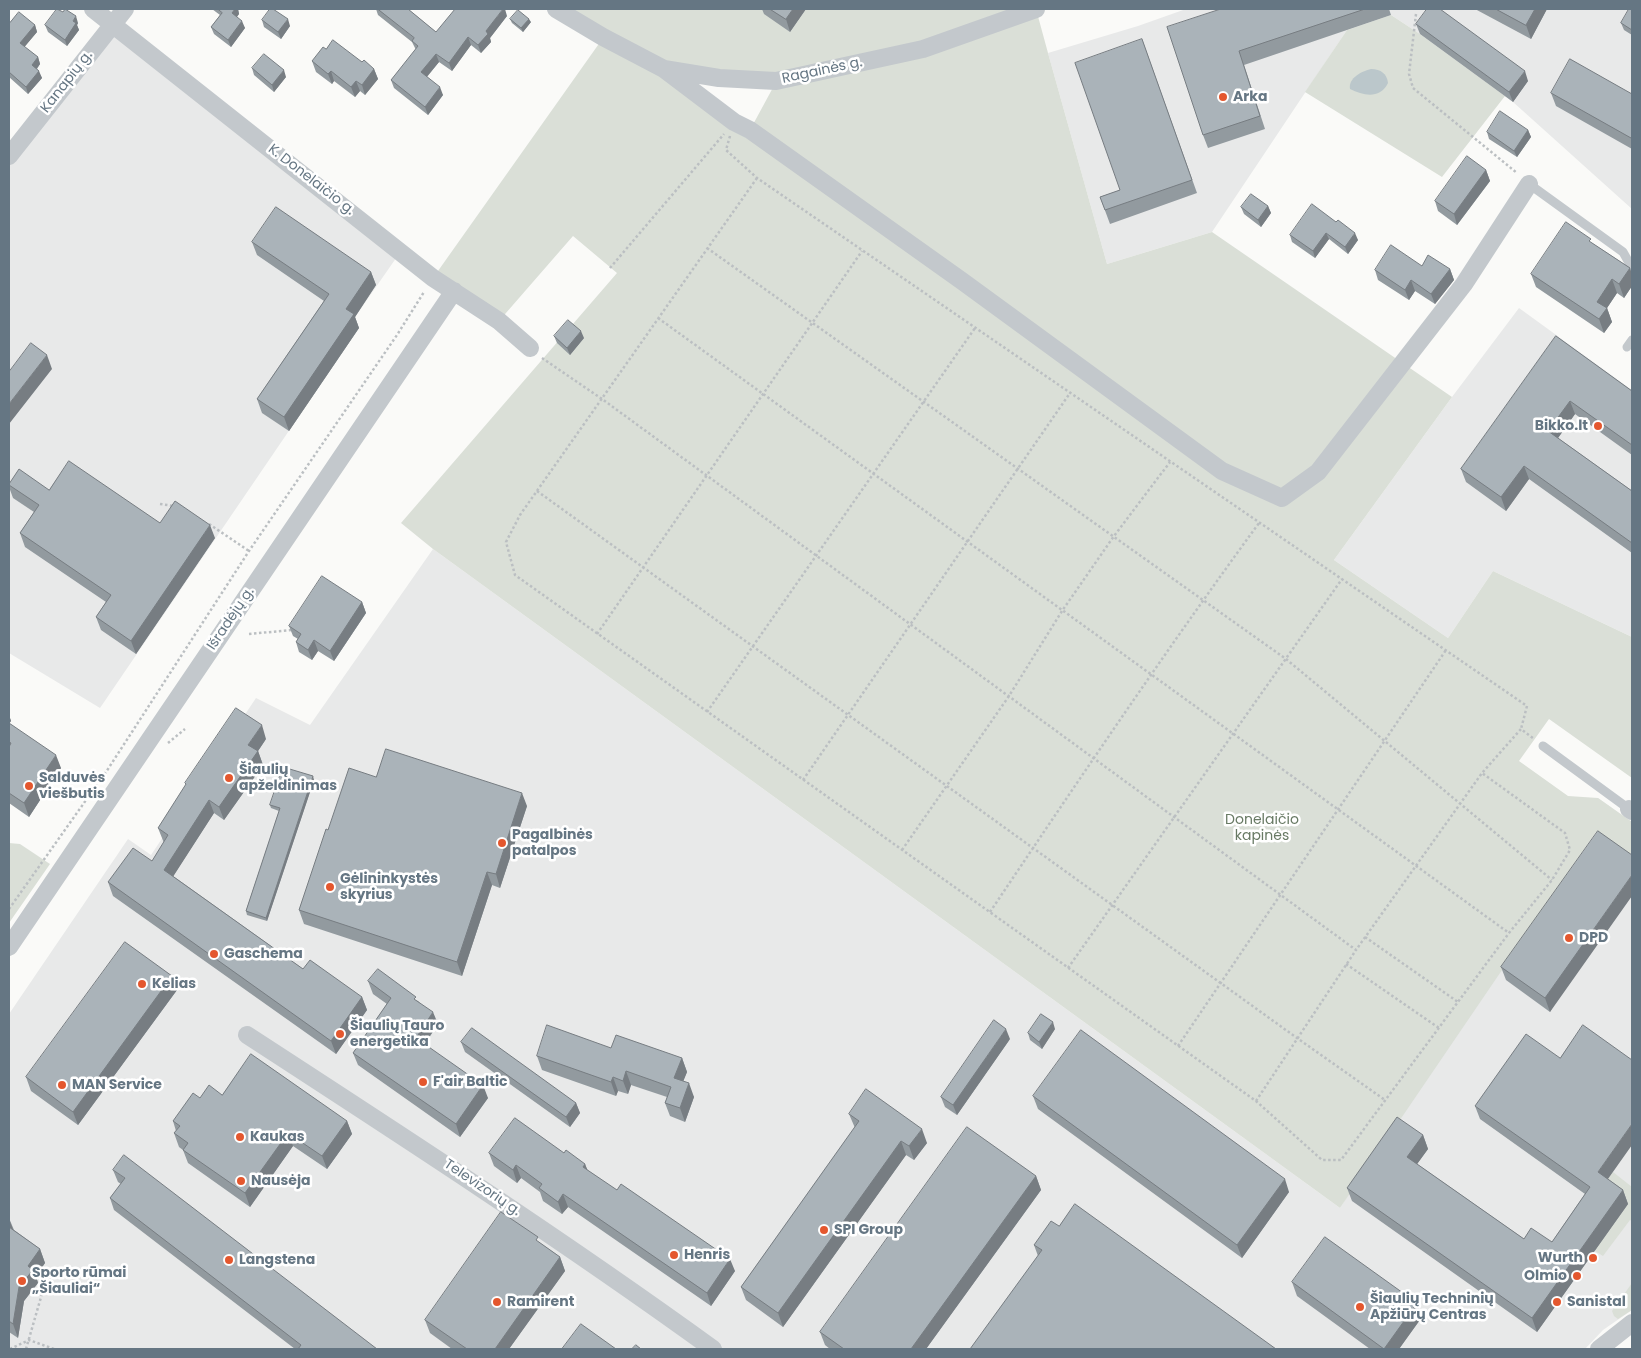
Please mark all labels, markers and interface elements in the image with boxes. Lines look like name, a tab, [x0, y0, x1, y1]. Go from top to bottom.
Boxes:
street label: Kanapių g.	[38, 48, 96, 116]
street label: Ragainės g.	[780, 54, 864, 88]
place label: Arka	[1233, 89, 1267, 105]
marker: Arka	[1217, 91, 1229, 103]
street label: K. Donelaičio g.	[264, 141, 358, 219]
place label: Bikko.lt	[1535, 418, 1588, 434]
marker: Bikko.lt	[1592, 420, 1604, 432]
street label: Išradėjų g.	[204, 584, 258, 654]
place label: Šiaulių apželdinimas	[239, 762, 337, 794]
place label: Salduvės viešbutis	[39, 770, 105, 802]
marker: Šiaulių apželdinimas	[223, 772, 235, 784]
marker: Salduvės viešbutis	[23, 780, 35, 792]
park label: Donelaičio kapinės	[1225, 812, 1299, 844]
place label: Pagalbinės patalpos	[512, 827, 593, 860]
marker: Pagalbinės patalpos	[496, 837, 508, 849]
place label: Gėlininkystės skyrius	[340, 871, 438, 904]
marker: Gėlininkystės skyrius	[324, 881, 336, 893]
place label: DPD	[1579, 930, 1608, 946]
marker: DPD	[1563, 932, 1575, 944]
place label: Gaschema	[224, 946, 303, 962]
marker: Gaschema	[208, 948, 220, 960]
place label: Kelias	[152, 976, 196, 992]
marker: Kelias	[136, 978, 148, 990]
place label: Šiaulių Tauro energetika	[350, 1018, 444, 1050]
marker: Šiaulių Tauro energetika	[334, 1028, 346, 1040]
place label: F'air Baltic	[433, 1074, 507, 1090]
marker: F'air Baltic	[417, 1076, 429, 1088]
place label: MAN Service	[72, 1077, 162, 1093]
marker: MAN Service	[56, 1079, 68, 1091]
place label: Kaukas	[250, 1129, 305, 1145]
marker: Kaukas	[234, 1131, 246, 1143]
street label: Televizorių g.	[441, 1156, 523, 1220]
place label: Nausėja	[251, 1173, 311, 1189]
marker: Nausėja	[235, 1175, 247, 1187]
place label: SPI Group	[834, 1222, 903, 1238]
marker: SPI Group	[818, 1224, 830, 1236]
place label: Henris	[684, 1247, 730, 1263]
marker: Henris	[668, 1249, 680, 1261]
place label: Wurth	[1538, 1250, 1583, 1266]
place label: Langstena	[239, 1252, 315, 1268]
marker: Wurth	[1587, 1252, 1599, 1264]
marker: Langstena	[223, 1254, 235, 1266]
place label: Sporto rūmai „Šiauliai“	[32, 1265, 126, 1298]
place label: Olmio	[1524, 1268, 1567, 1284]
marker: Olmio	[1571, 1270, 1583, 1282]
marker: Sporto rūmai „Šiauliai“	[16, 1275, 28, 1287]
place label: Šiaulių Techninių Apžiūrų Centras	[1370, 1291, 1494, 1324]
place label: Ramirent	[507, 1294, 574, 1310]
place label: Sanistal	[1567, 1294, 1626, 1310]
marker: Ramirent	[491, 1296, 503, 1308]
marker: Sanistal	[1551, 1296, 1563, 1308]
marker: Šiaulių Techninių Apžiūrų Centras	[1354, 1301, 1366, 1313]

